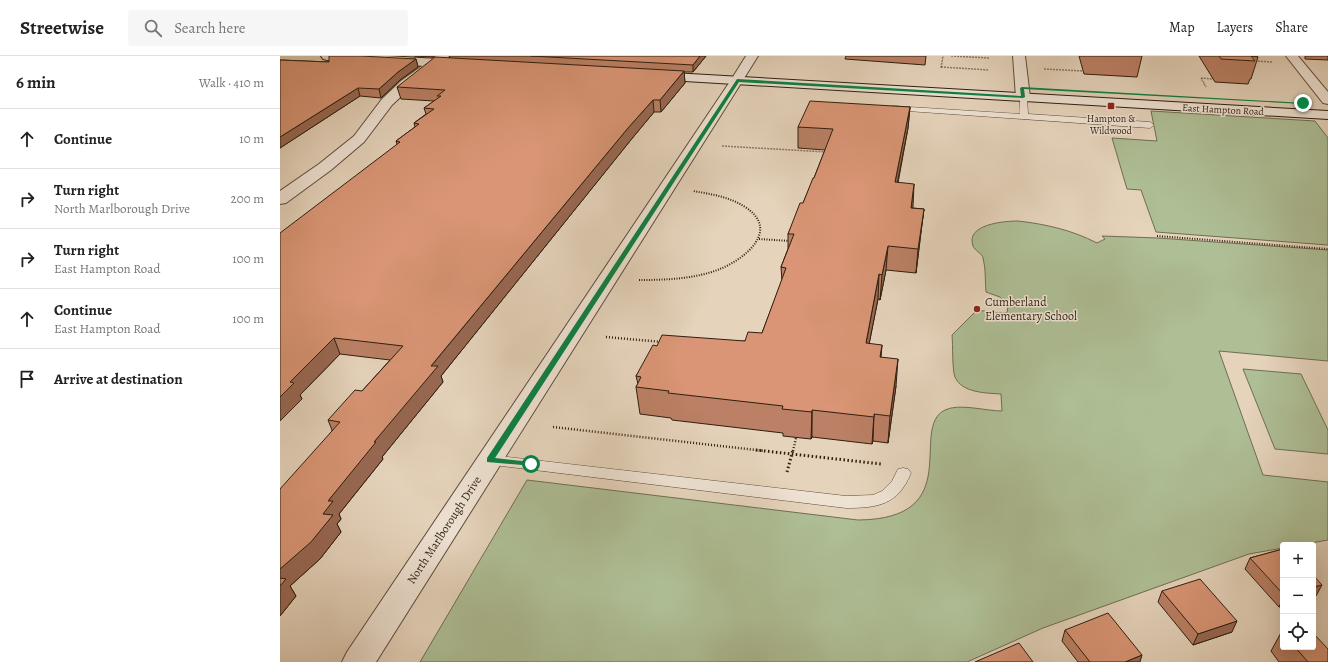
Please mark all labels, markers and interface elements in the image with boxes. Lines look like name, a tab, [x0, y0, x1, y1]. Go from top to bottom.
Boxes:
search box	[128, 10, 408, 46]
text: Streetwise	[20, 15, 104, 41]
icon: search	[142, 17, 164, 39]
text: Search here	[174, 18, 245, 38]
text: Map	[1169, 18, 1195, 37]
text: Layers	[1217, 18, 1253, 37]
text: Share	[1275, 18, 1308, 37]
text: 6 min	[16, 71, 56, 94]
text: Walk · 410 m	[199, 74, 264, 91]
route end	[1294, 94, 1312, 112]
marker: Hampton & Wildwood	[1106, 101, 1116, 111]
street label: East Hampton Road	[1182, 101, 1265, 119]
place label: Hampton & Wildwood	[1087, 112, 1136, 137]
icon: ahead	[16, 128, 38, 150]
text: Continue	[54, 129, 112, 149]
text: 10 m	[239, 130, 264, 147]
text: Turn right	[54, 180, 119, 200]
icon: right	[16, 188, 38, 210]
text: 200 m	[231, 190, 264, 207]
text: North Marlborough Drive	[54, 200, 190, 217]
text: Turn right	[54, 240, 119, 260]
icon: right	[16, 248, 38, 270]
text: 100 m	[232, 250, 264, 267]
text: East Hampton Road	[54, 260, 160, 277]
place label: Cumberland Elementary School	[985, 294, 1077, 324]
text: Continue	[54, 300, 112, 320]
marker: Cumberland Elementary School	[972, 304, 982, 314]
icon: ahead	[16, 308, 38, 330]
text: 100 m	[232, 310, 264, 327]
text: East Hampton Road	[54, 320, 160, 337]
icon: arrive	[16, 368, 38, 390]
text: Arrive at destination	[54, 369, 183, 389]
route start	[522, 455, 540, 473]
street label: North Marlborough Drive	[403, 473, 485, 587]
map controls	[1280, 542, 1316, 650]
button: +	[1280, 542, 1316, 578]
button: −	[1280, 578, 1316, 614]
button: locate	[1280, 614, 1316, 650]

